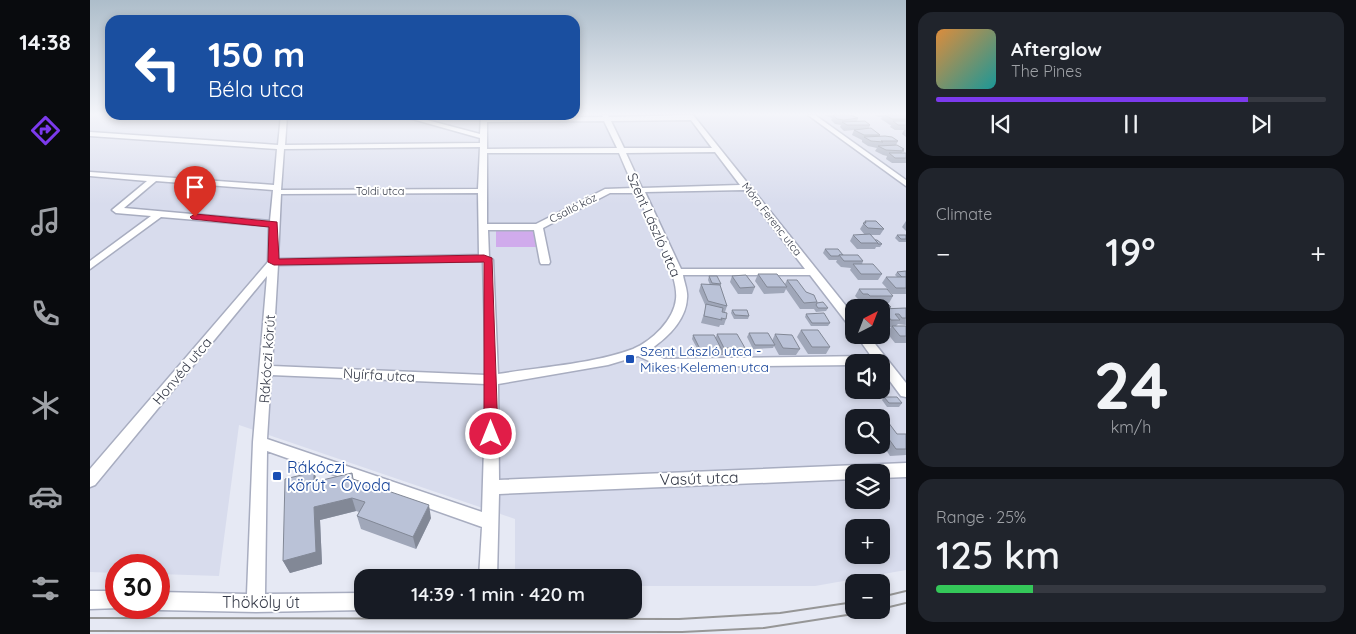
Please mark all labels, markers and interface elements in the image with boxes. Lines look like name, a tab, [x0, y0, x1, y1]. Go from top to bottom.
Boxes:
text: 14:38	[19, 28, 71, 56]
text: 150 m	[208, 32, 305, 76]
icon: left	[125, 35, 190, 100]
text: Afterglow	[1011, 37, 1102, 61]
text: The Pines	[1011, 61, 1082, 81]
text: Béla utca	[208, 75, 304, 103]
icon: previous	[987, 110, 1015, 138]
icon: pause	[1117, 110, 1145, 138]
icon: next	[1247, 110, 1275, 138]
icon: directions	[28, 113, 63, 148]
pin	[174, 166, 216, 217]
street label: Szent László utca	[623, 170, 685, 280]
icon: arrive	[181, 173, 209, 201]
street label: Móra Ferenc utca	[739, 179, 805, 259]
street label: Toldi utca	[356, 184, 404, 198]
street label: Csalló köz	[547, 190, 599, 226]
icon: music	[28, 204, 63, 239]
text: Climate	[936, 204, 992, 224]
text: 19°	[1105, 228, 1155, 276]
text: −	[936, 236, 951, 271]
text: +	[1310, 236, 1326, 271]
icon: phone	[28, 296, 63, 331]
north arrow	[845, 299, 890, 344]
map controls	[845, 299, 890, 619]
street label: Rákóczi körút	[255, 314, 279, 404]
street label: Honvéd utca	[149, 334, 215, 408]
place label: Szent László utca - Mikes Kelemen utca	[640, 342, 769, 376]
text: 24	[1093, 344, 1169, 425]
marker: Szent László utca - Mikes Kelemen utca	[624, 353, 636, 365]
button: sound	[845, 354, 890, 399]
street label: Nyírfa utca	[342, 364, 416, 386]
icon: climate	[28, 388, 63, 423]
position arrow	[464, 407, 516, 459]
button: search	[845, 409, 890, 454]
text: km/h	[1111, 417, 1151, 437]
place label: Rákóczi körút - Óvoda	[287, 457, 391, 495]
button: layers	[845, 464, 890, 509]
street label: Vasút utca	[659, 467, 739, 489]
marker: Rákóczi körút - Óvoda	[271, 470, 283, 482]
icon: car	[28, 479, 63, 514]
text: Range · 25%	[936, 507, 1026, 527]
button: +	[845, 519, 890, 564]
text: 125 km	[936, 531, 1060, 579]
speed limit sign: 30	[105, 554, 170, 619]
icon: filters	[28, 571, 63, 606]
button: −	[845, 574, 890, 619]
text: 14:39 · 1 min · 420 m	[411, 582, 585, 606]
street label: Thököly út	[222, 592, 300, 612]

